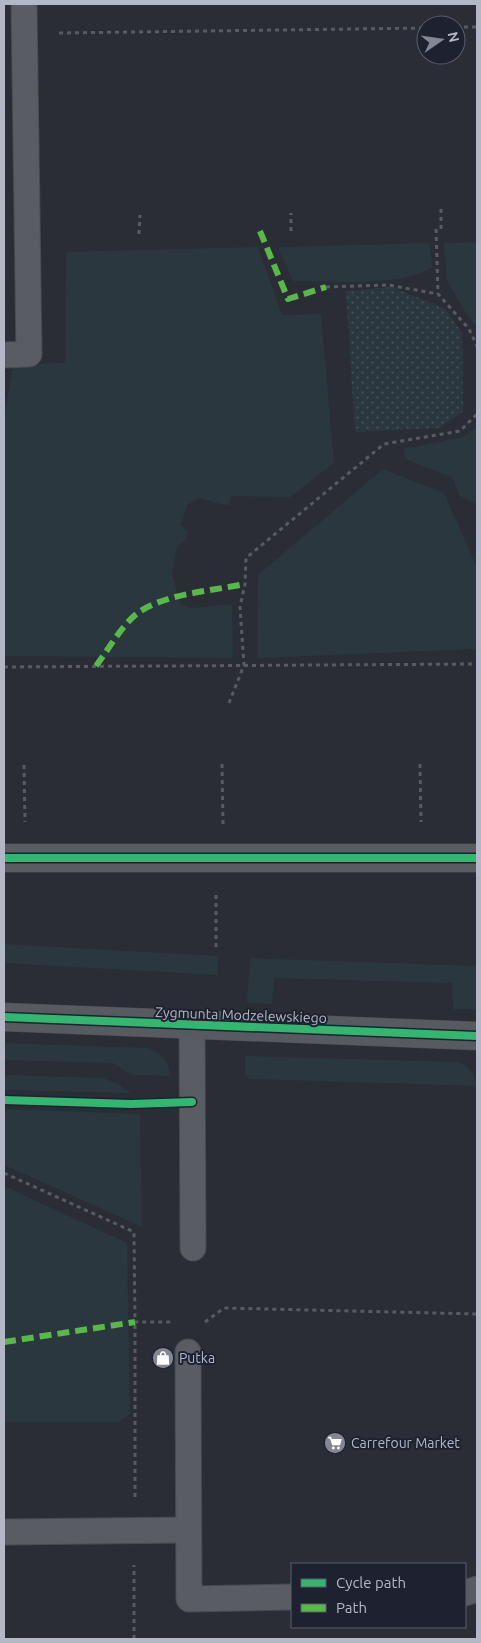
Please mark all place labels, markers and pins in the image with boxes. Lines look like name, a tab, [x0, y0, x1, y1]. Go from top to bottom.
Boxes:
shop icon: Putka	[151, 1346, 175, 1370]
place label: Putka	[179, 1350, 215, 1366]
supermarket icon: Carrefour Market	[323, 1431, 347, 1455]
place label: Carrefour Market	[351, 1435, 460, 1451]

